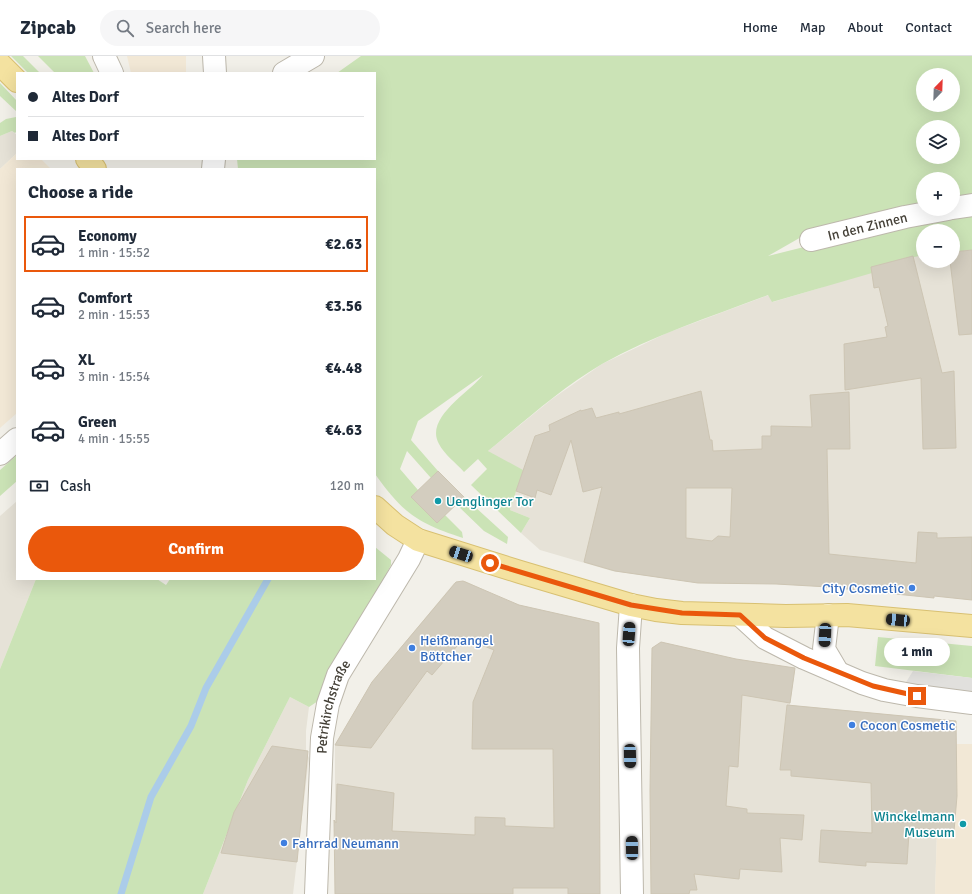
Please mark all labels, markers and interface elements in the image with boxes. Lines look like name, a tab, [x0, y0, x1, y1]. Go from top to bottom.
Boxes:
search box	[100, 10, 380, 46]
text: Zipcab	[20, 16, 76, 40]
icon: search	[114, 17, 136, 39]
text: Search here	[146, 19, 221, 37]
text: Home	[743, 19, 778, 36]
text: Map	[800, 19, 825, 36]
text: About	[847, 19, 883, 36]
text: Contact	[905, 19, 952, 36]
north arrow	[916, 68, 960, 112]
map controls	[916, 68, 960, 268]
text: Altes Dorf	[52, 88, 119, 106]
button: layers	[916, 120, 960, 164]
text: Altes Dorf	[52, 127, 119, 145]
button: +	[916, 172, 960, 216]
text: Choose a ride	[28, 181, 133, 203]
street label: In den Zinnen	[826, 208, 909, 244]
button: −	[916, 224, 960, 268]
icon: car	[30, 226, 66, 262]
text: Economy	[78, 227, 137, 245]
text: €2.63	[325, 235, 362, 253]
text: 1 min · 15:52	[78, 245, 150, 261]
icon: car	[30, 288, 66, 324]
text: Comfort	[78, 289, 132, 307]
text: €3.56	[325, 297, 362, 315]
text: 2 min · 15:53	[78, 307, 150, 323]
icon: car	[30, 350, 66, 386]
text: XL	[78, 351, 95, 369]
text: €4.48	[325, 359, 362, 377]
text: 3 min · 15:54	[78, 369, 150, 385]
icon: car	[30, 412, 66, 448]
text: Green	[78, 413, 117, 431]
text: €4.63	[325, 421, 362, 439]
text: 4 min · 15:55	[78, 431, 150, 447]
icon: cash	[28, 475, 50, 497]
text: Cash	[60, 477, 91, 495]
text: 120 m	[330, 478, 364, 494]
place label: Uenglinger Tor	[446, 493, 535, 510]
marker: Uenglinger Tor	[433, 496, 443, 506]
button: Confirm	[28, 526, 364, 572]
car	[448, 545, 474, 563]
route start	[481, 554, 499, 572]
place label: City Cosmetic	[822, 580, 904, 597]
marker: City Cosmetic	[907, 583, 917, 593]
car	[886, 613, 910, 627]
car	[622, 622, 636, 646]
car	[818, 623, 832, 647]
place label: Heißmangel Böttcher	[420, 632, 493, 665]
callout: 1 min	[884, 638, 950, 666]
marker: Heißmangel Böttcher	[407, 643, 417, 653]
text: 1 min	[901, 644, 933, 660]
street label: Petrikirchstraße	[313, 657, 354, 754]
route end	[908, 687, 926, 705]
place label: Cocon Cosmetic	[860, 717, 956, 734]
marker: Cocon Cosmetic	[847, 720, 857, 730]
car	[624, 744, 636, 768]
place label: Winckelmann Museum	[874, 808, 955, 841]
marker: Winckelmann Museum	[958, 819, 968, 829]
place label: Fahrrad Neumann	[292, 835, 399, 852]
car	[626, 836, 638, 860]
marker: Fahrrad Neumann	[279, 838, 289, 848]

